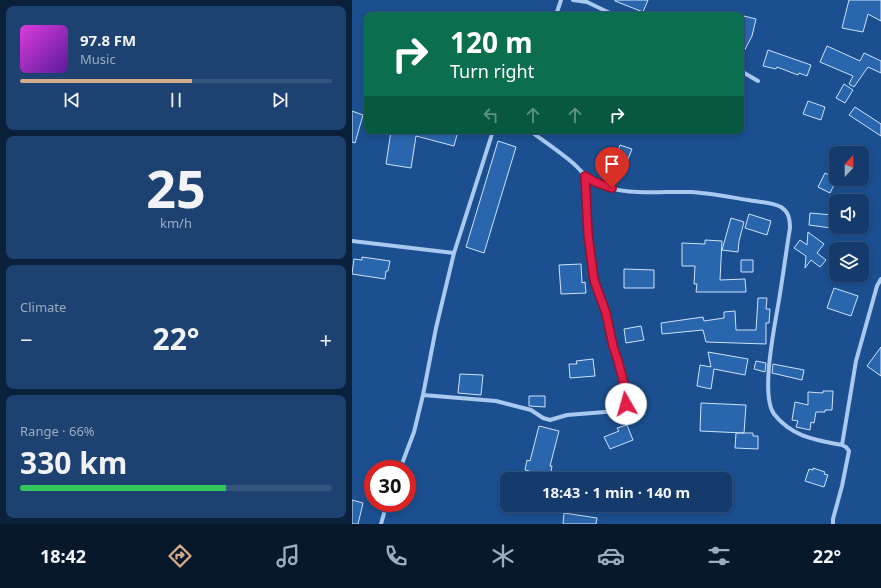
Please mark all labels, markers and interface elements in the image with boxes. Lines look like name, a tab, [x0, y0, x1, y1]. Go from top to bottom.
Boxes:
text: 120 m	[450, 23, 533, 61]
icon: right	[384, 28, 436, 80]
text: 97.8 FM	[80, 30, 136, 50]
text: Music	[80, 50, 116, 68]
text: Turn right	[450, 59, 534, 83]
icon: previous	[61, 89, 83, 111]
icon: pause	[165, 89, 187, 111]
icon: next	[269, 89, 291, 111]
icon: left	[480, 104, 502, 126]
icon: ahead	[522, 104, 544, 126]
icon: ahead	[564, 104, 586, 126]
icon: right	[606, 104, 628, 126]
north arrow	[829, 146, 869, 186]
map controls	[829, 146, 869, 282]
pin	[595, 147, 629, 188]
text: 25	[146, 152, 206, 223]
icon: arrive	[601, 153, 623, 175]
button: sound	[829, 194, 869, 234]
text: km/h	[160, 214, 192, 232]
button: layers	[829, 242, 869, 282]
text: Climate	[20, 298, 66, 316]
text: 22°	[152, 318, 200, 359]
text: −	[20, 324, 33, 354]
text: +	[319, 324, 332, 354]
position arrow	[605, 383, 647, 425]
text: Range · 66%	[20, 422, 95, 440]
text: 330 km	[20, 442, 127, 483]
speed limit sign: 30	[364, 460, 416, 512]
text: 18:43 · 1 min · 140 m	[542, 482, 690, 502]
icon: directions	[166, 542, 194, 570]
icon: music	[274, 542, 302, 570]
icon: phone	[382, 542, 410, 570]
icon: climate	[489, 542, 517, 570]
icon: car	[597, 542, 625, 570]
icon: filters	[705, 542, 733, 570]
text: 18:42	[40, 544, 86, 568]
text: 22°	[813, 544, 841, 568]

